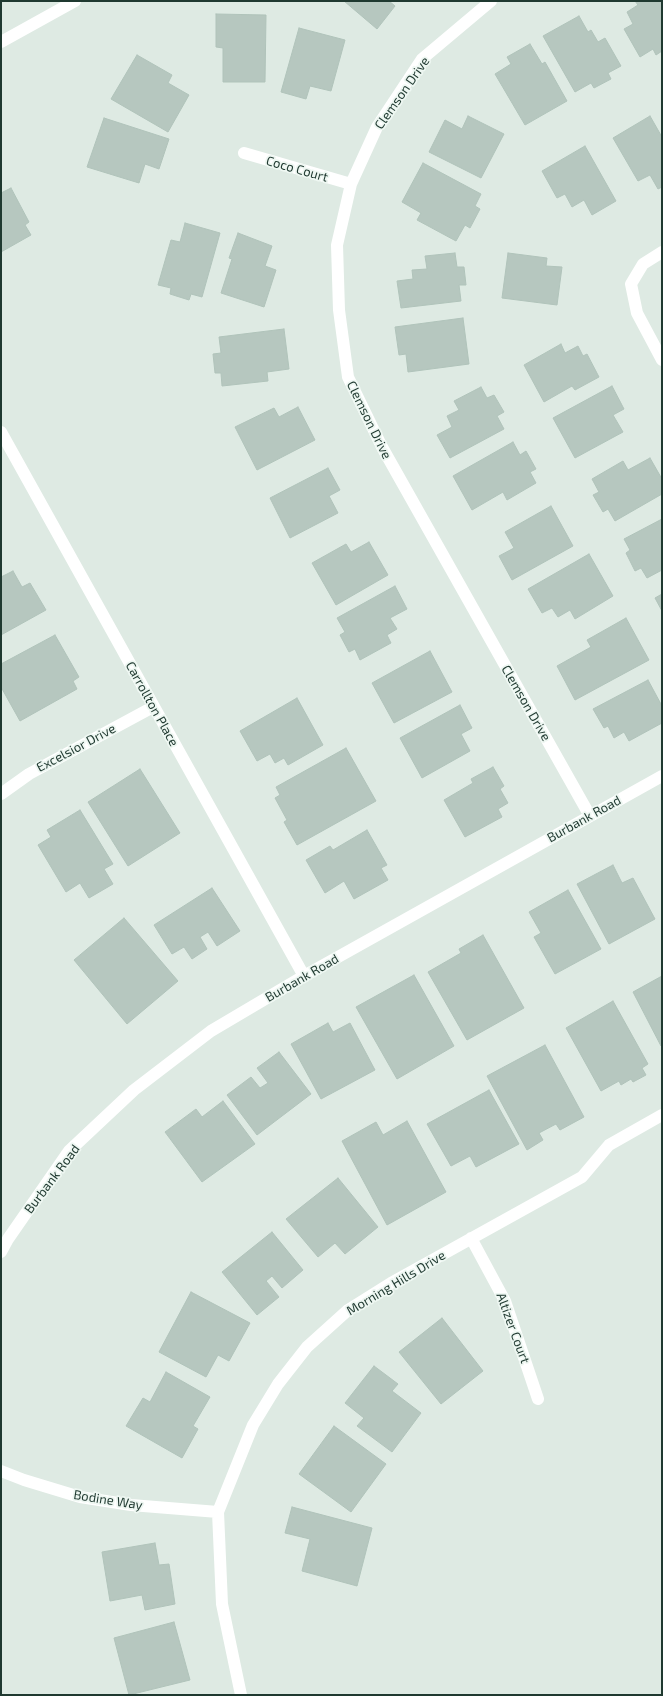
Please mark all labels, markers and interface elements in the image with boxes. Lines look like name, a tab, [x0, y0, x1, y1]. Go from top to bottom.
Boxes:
street label: Clemson Drive	[371, 54, 433, 132]
street label: Coco Court	[264, 153, 330, 185]
street label: Clemson Drive	[343, 378, 395, 462]
street label: Carrollton Place	[122, 659, 182, 749]
street label: Clemson Drive	[498, 662, 554, 744]
street label: Excelsior Drive	[34, 721, 118, 775]
street label: Burbank Road	[544, 792, 624, 846]
street label: Burbank Road	[262, 951, 342, 1005]
street label: Burbank Road	[21, 1141, 83, 1217]
street label: Morning Hills Drive	[344, 1247, 448, 1319]
street label: Altizer Court	[493, 1291, 533, 1365]
street label: Bodine Way	[72, 1487, 144, 1513]

